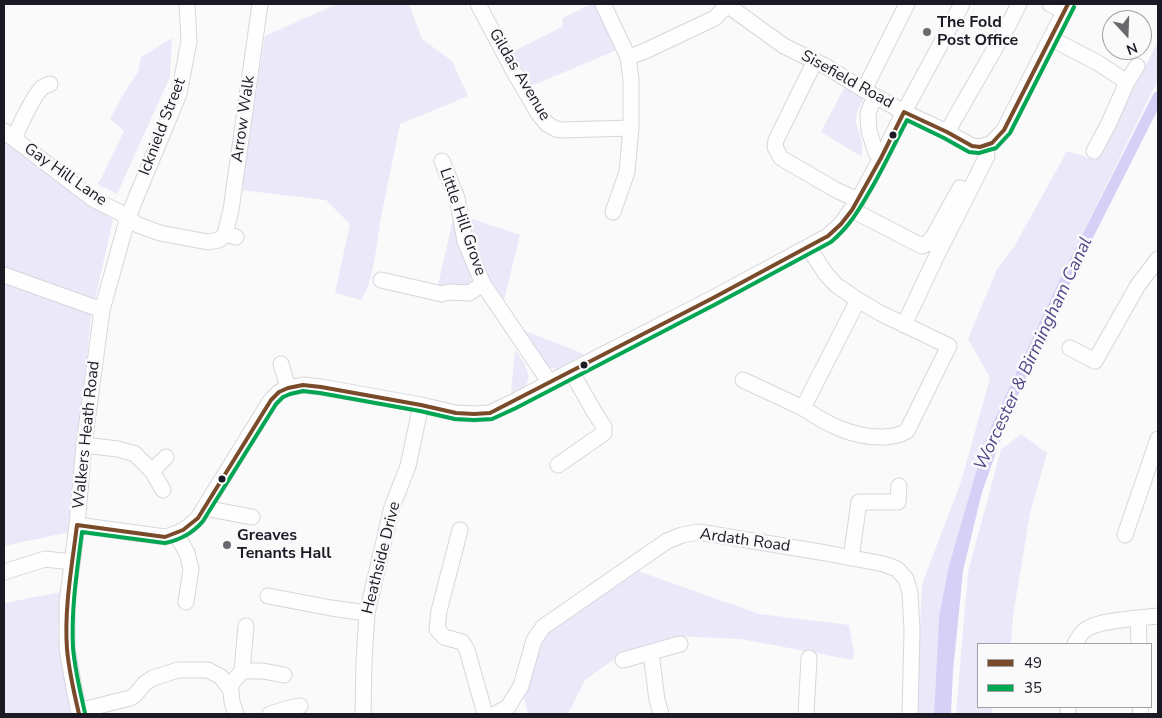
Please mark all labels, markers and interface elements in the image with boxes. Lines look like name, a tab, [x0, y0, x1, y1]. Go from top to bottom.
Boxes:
north arrow	[1102, 10, 1152, 60]
place label: The Fold Post Office	[937, 13, 1018, 51]
street label: Gildas Avenue	[484, 25, 554, 125]
marker: The Fold Post Office	[921, 26, 933, 38]
text: N	[1124, 38, 1140, 59]
street label: Sisefield Road	[798, 47, 896, 113]
street label: Arrow Walk	[228, 74, 260, 164]
street label: Icknield Street	[136, 76, 190, 178]
unlabelled marker	[888, 130, 898, 140]
street label: Gay Hill Lane	[20, 139, 110, 211]
street label: Little Hill Grove	[435, 166, 489, 278]
water label: Worcester & Birmingham Canal	[970, 234, 1098, 474]
street label: Walkers Heath Road	[70, 360, 104, 510]
unlabelled marker	[579, 360, 589, 370]
unlabelled marker	[217, 474, 227, 484]
street label: Heathside Drive	[359, 500, 405, 616]
street label: Ardath Road	[699, 525, 791, 557]
place label: Greaves Tenants Hall	[237, 526, 331, 564]
marker: Greaves Tenants Hall	[221, 539, 233, 551]
legend	[977, 643, 1152, 708]
text: 49	[1024, 653, 1042, 673]
text: 35	[1024, 678, 1042, 698]

